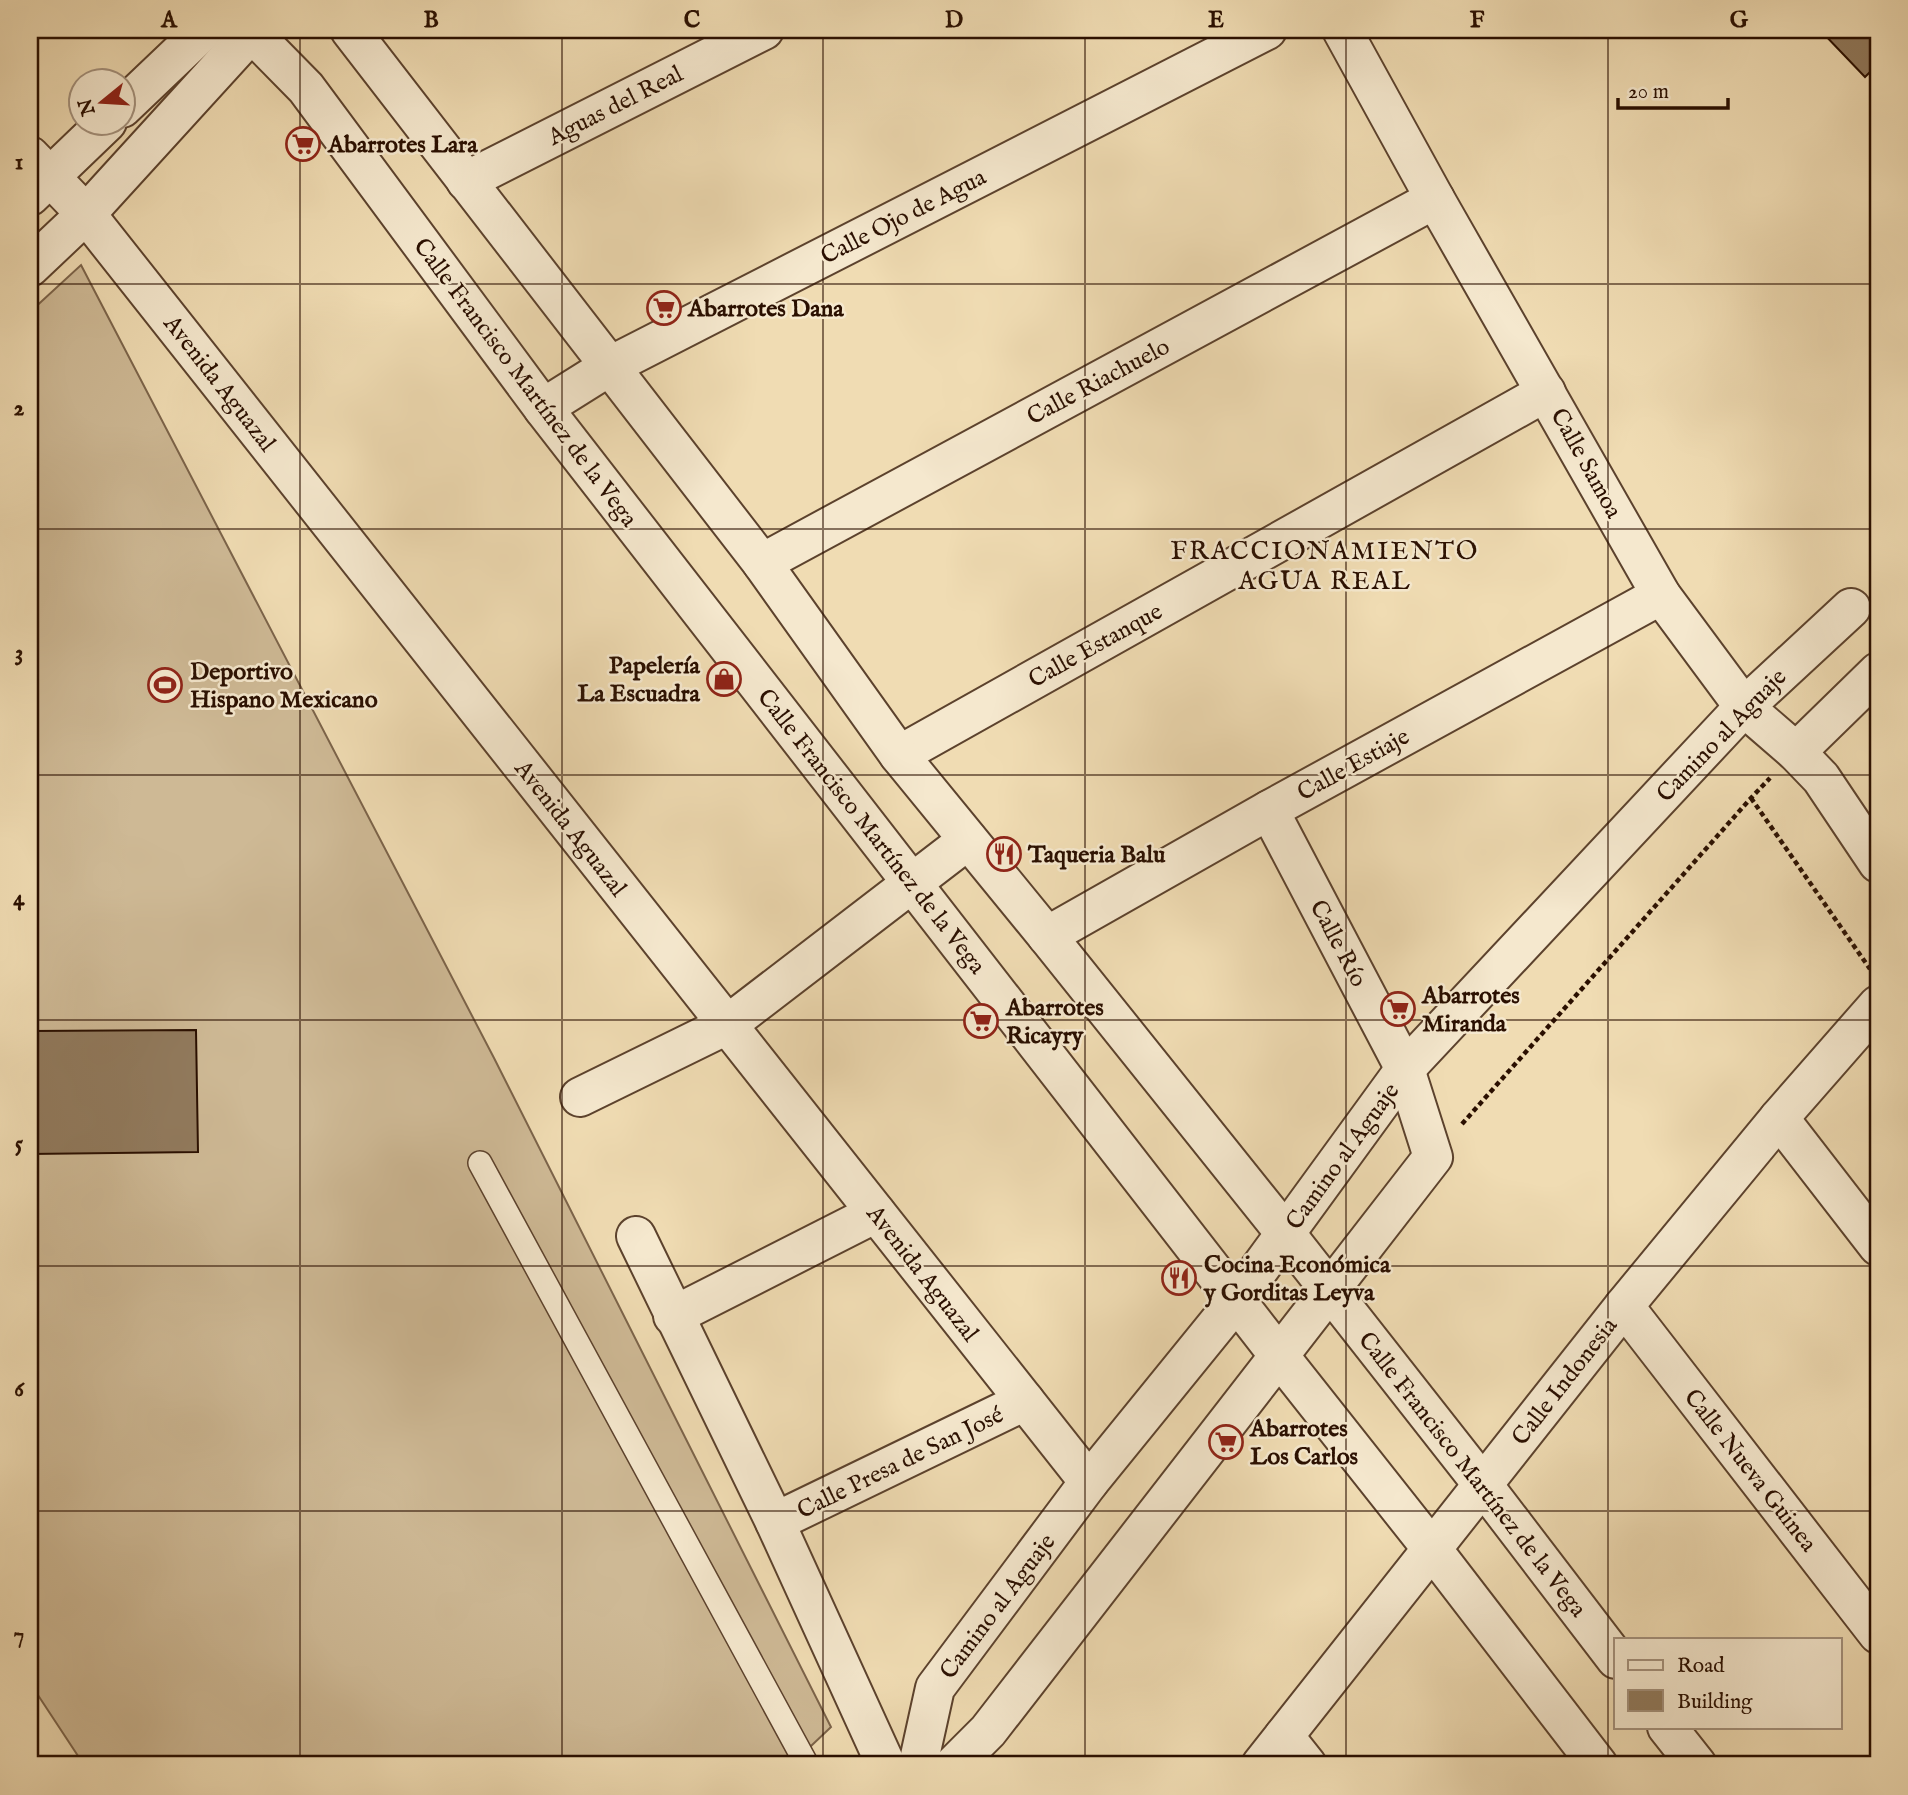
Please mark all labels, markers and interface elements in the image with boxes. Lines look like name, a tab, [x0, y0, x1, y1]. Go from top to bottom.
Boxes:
text: A	[160, 6, 178, 35]
text: B	[423, 6, 439, 35]
text: C	[684, 6, 701, 35]
text: D	[945, 6, 963, 35]
text: E	[1208, 6, 1224, 35]
text: F	[1470, 6, 1485, 35]
text: G	[1730, 6, 1749, 35]
street label: Aguas del Real	[542, 59, 689, 154]
north arrow	[66, 66, 136, 136]
scale bar	[1618, 66, 1728, 110]
text: 20 m	[1628, 79, 1669, 106]
text: N	[74, 95, 102, 119]
supermarket icon: Abarrotes Lara	[284, 125, 322, 163]
place label: Abarrotes Lara	[327, 130, 478, 161]
text: 1	[15, 148, 23, 177]
street label: Calle Ojo de Agua	[816, 162, 992, 272]
street label: Calle Francisco Martínez de la Vega	[406, 232, 644, 534]
supermarket icon: Abarrotes Dana	[645, 289, 683, 327]
place label: Abarrotes Dana	[687, 294, 844, 325]
street label: Avenida Aguazal	[155, 309, 282, 459]
street label: Calle Riachuelo	[1022, 332, 1176, 433]
text: 2	[14, 394, 25, 423]
street label: Calle Samoa	[1543, 403, 1629, 525]
district label: FRACCIONAMIENTO AGUA REAL	[1171, 535, 1479, 598]
street label: Calle Estanque	[1023, 597, 1168, 696]
text: 3	[15, 639, 23, 668]
place label: Papelería La Escuadra	[577, 651, 701, 710]
place label: Deportivo Hispano Mexicano	[190, 657, 378, 716]
shop icon: Papelería La Escuadra	[705, 660, 743, 698]
street label: Camino al Aguaje	[1650, 663, 1794, 810]
sports icon: Deportivo Hispano Mexicano	[146, 666, 184, 704]
street label: Calle Francisco Martínez de la Vega	[750, 683, 992, 981]
street label: Calle Estiaje	[1292, 722, 1415, 809]
street label: Avenida Aguazal	[506, 754, 633, 904]
restaurant icon: Taqueria Balu	[985, 835, 1023, 873]
place label: Taqueria Balu	[1027, 840, 1166, 871]
text: 4	[13, 884, 25, 913]
street label: Calle Río	[1302, 895, 1373, 993]
place label: Abarrotes Miranda	[1421, 981, 1520, 1040]
supermarket icon: Abarrotes Miranda	[1379, 990, 1417, 1028]
place label: Abarrotes Ricayry	[1005, 993, 1104, 1052]
supermarket icon: Abarrotes Ricayry	[962, 1002, 1000, 1040]
street label: Camino al Aguaje	[1279, 1077, 1407, 1237]
text: 5	[15, 1130, 24, 1159]
street label: Avenida Aguazal	[858, 1199, 985, 1349]
place label: Cocina Económica y Gorditas Leyva	[1203, 1250, 1391, 1309]
restaurant icon: Cocina Económica y Gorditas Leyva	[1160, 1259, 1198, 1297]
street label: Calle Indonesia	[1505, 1311, 1625, 1452]
street label: Calle Francisco Martínez de la Vega	[1351, 1326, 1593, 1624]
text: 6	[14, 1375, 25, 1404]
street label: Calle Nueva Guinea	[1676, 1383, 1824, 1559]
street label: Calle Presa de San José	[792, 1400, 1009, 1527]
place label: Abarrotes Los Carlos	[1249, 1414, 1359, 1473]
supermarket icon: Abarrotes Los Carlos	[1207, 1423, 1245, 1461]
street label: Camino al Aguaje	[933, 1528, 1063, 1686]
text: 7	[14, 1621, 24, 1650]
legend	[1614, 1638, 1842, 1728]
text: Road	[1677, 1653, 1725, 1680]
text: Building	[1677, 1689, 1753, 1716]

